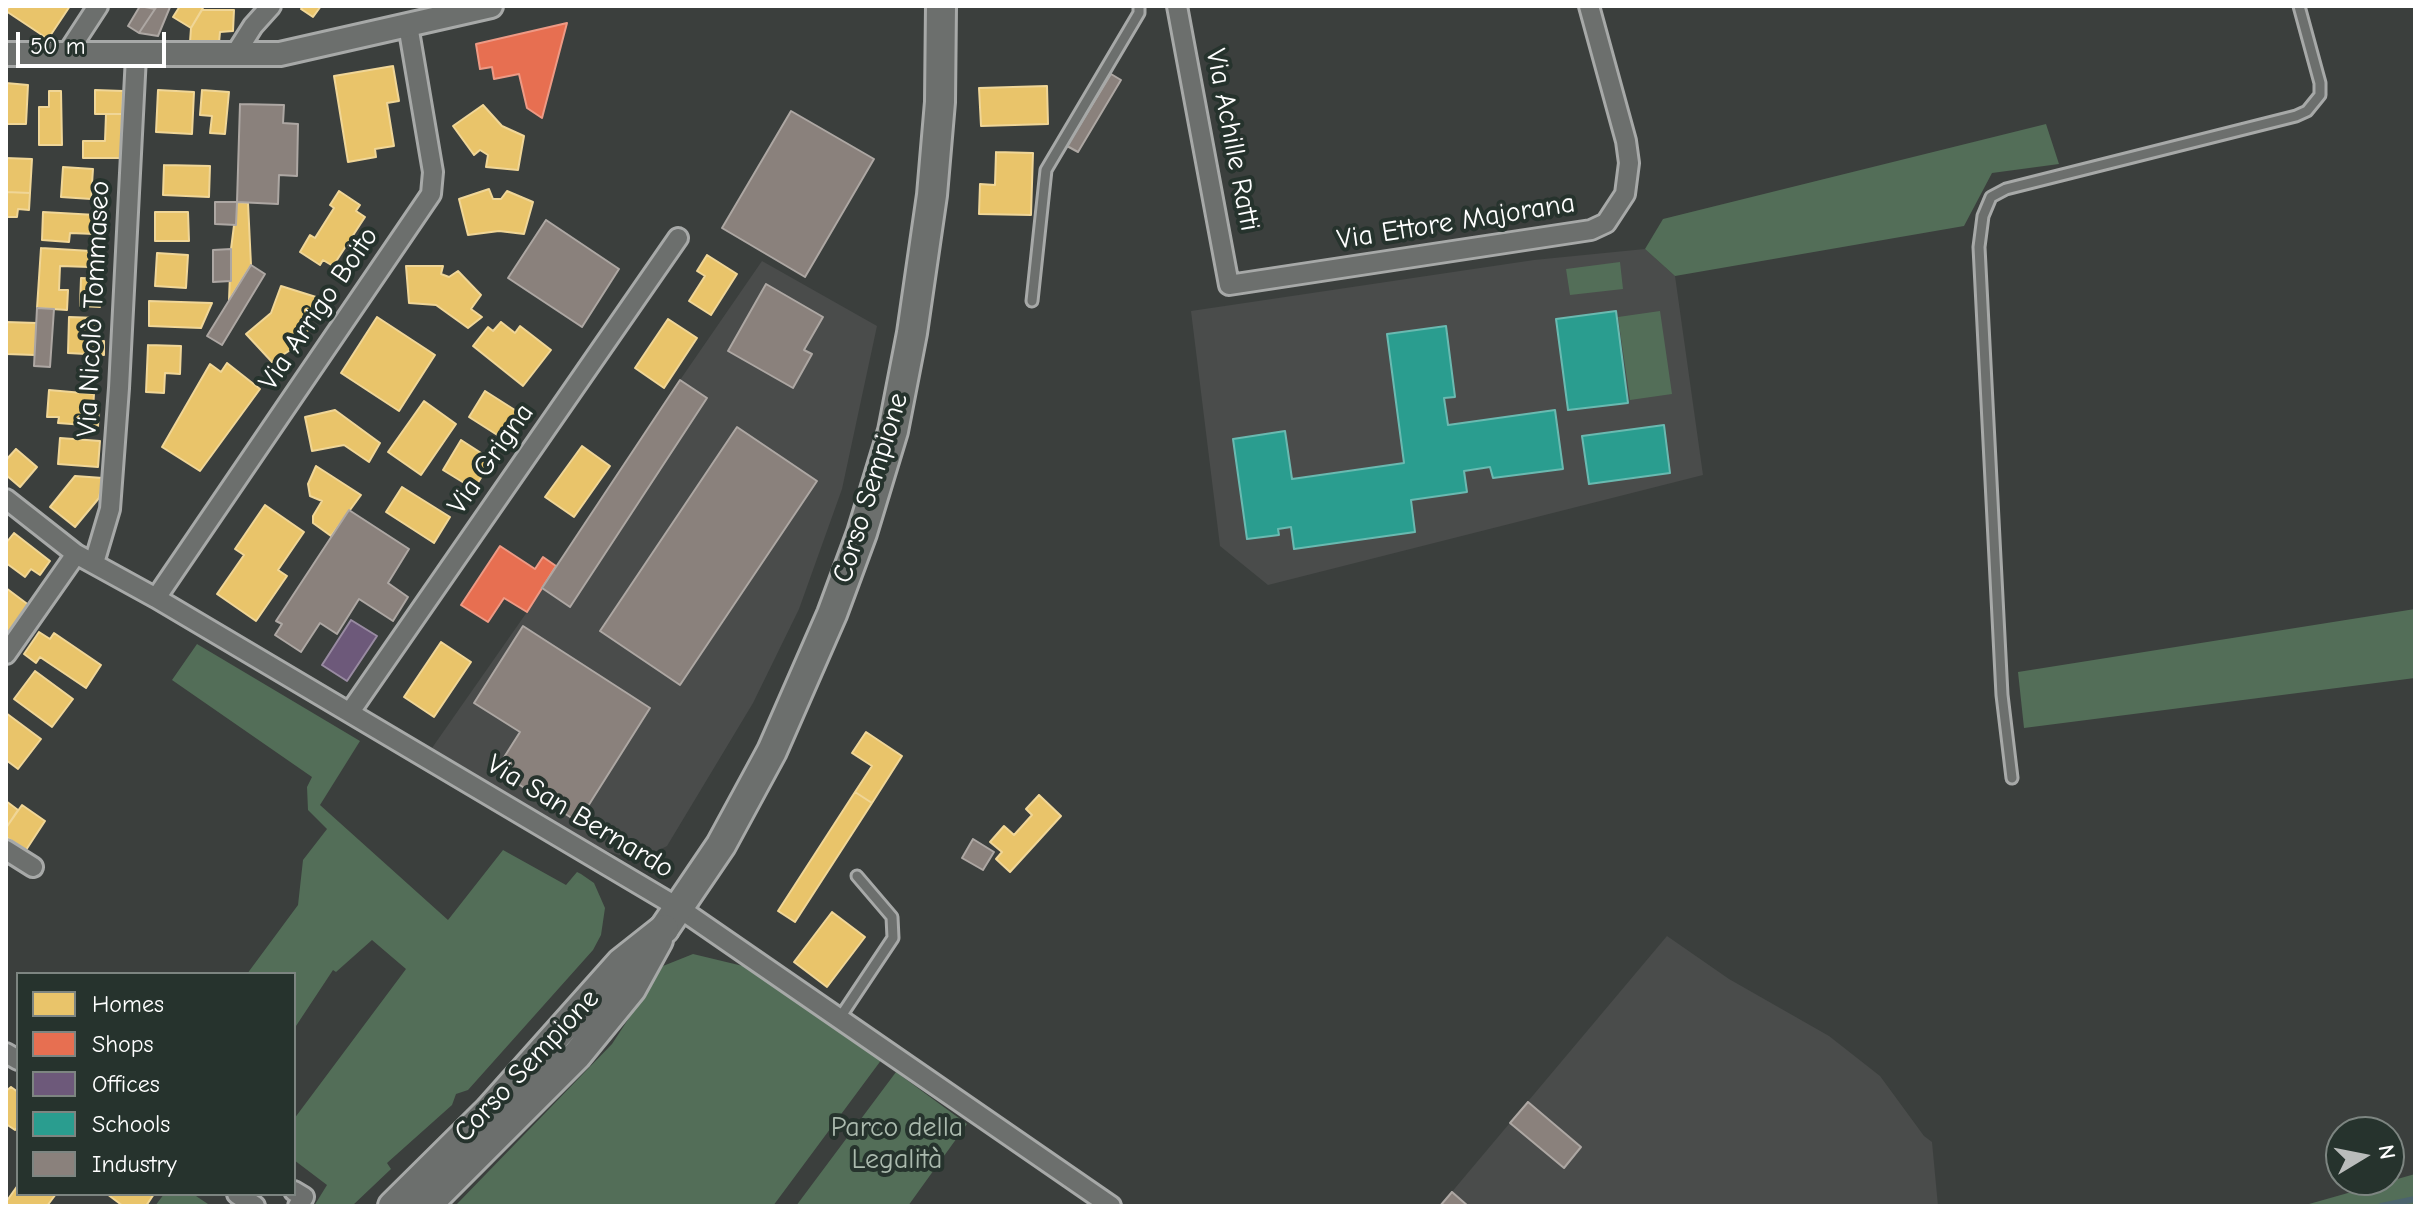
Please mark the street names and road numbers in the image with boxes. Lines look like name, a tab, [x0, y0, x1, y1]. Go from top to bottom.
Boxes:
street label: Via Achille Ratti	[1198, 46, 1266, 234]
street label: Via Nicolò Tommaseo	[71, 180, 117, 438]
street label: Via Ettore Majorana	[1335, 187, 1577, 257]
street label: Via Arrigo Boito	[252, 221, 386, 397]
street label: Corso Sempione	[826, 389, 916, 587]
street label: Via Grigna	[441, 397, 541, 521]
street label: Via San Bernardo	[480, 748, 680, 886]
street label: Corso Sempione	[448, 982, 606, 1150]

